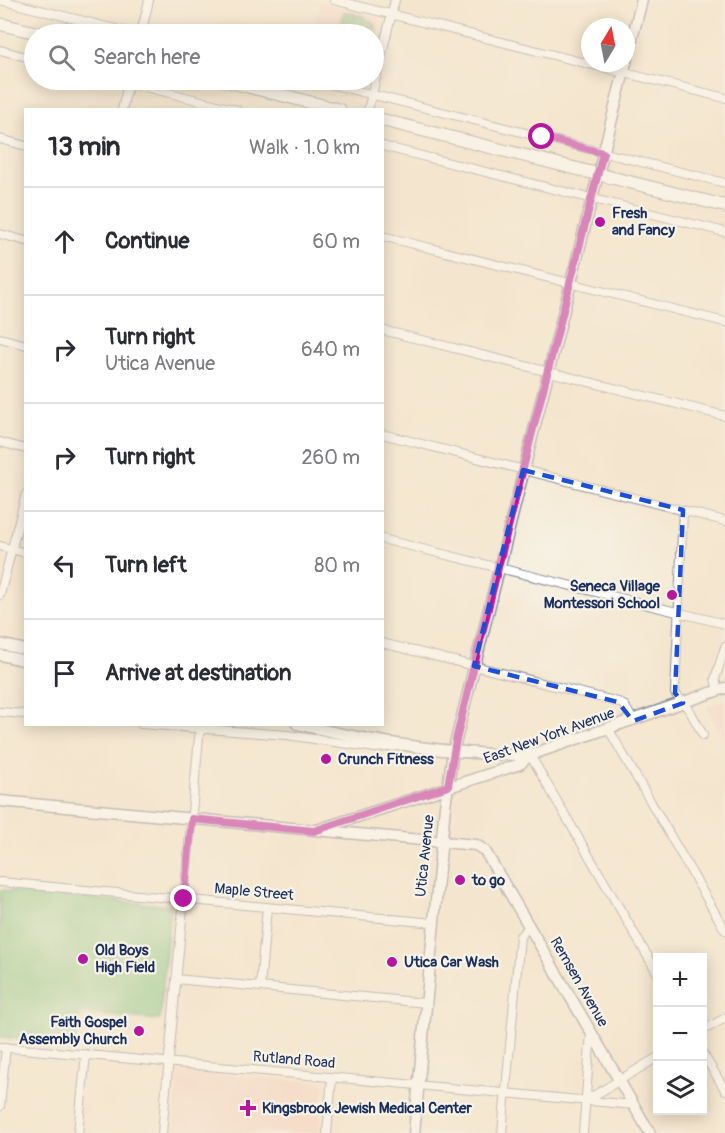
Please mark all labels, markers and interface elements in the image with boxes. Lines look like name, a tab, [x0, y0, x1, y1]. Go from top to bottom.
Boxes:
north arrow	[581, 18, 635, 72]
search box	[24, 24, 384, 90]
icon: search	[45, 41, 78, 74]
text: Search here	[93, 43, 200, 71]
route start	[528, 123, 554, 149]
text: 13 min	[48, 131, 121, 163]
text: Walk · 1.0 km	[249, 135, 360, 160]
place label: Fresh and Fancy	[612, 204, 675, 240]
marker: Fresh and Fancy	[593, 215, 607, 229]
icon: ahead	[48, 225, 81, 258]
text: Continue	[105, 227, 189, 255]
text: 60 m	[313, 229, 360, 254]
text: Turn right	[105, 323, 195, 351]
icon: right	[48, 333, 81, 366]
text: 640 m	[301, 337, 360, 362]
text: Utica Avenue	[105, 351, 215, 376]
icon: right	[48, 441, 81, 474]
text: Turn right	[105, 443, 195, 471]
text: 260 m	[301, 445, 360, 470]
icon: left	[48, 549, 81, 582]
text: Turn left	[105, 551, 187, 579]
text: 80 m	[314, 553, 360, 578]
place label: Seneca Village Montessori School	[544, 577, 661, 613]
marker: Seneca Village Montessori School	[665, 588, 679, 602]
icon: arrive	[48, 657, 81, 690]
text: Arrive at destination	[105, 659, 291, 687]
street label: East New York Avenue	[481, 703, 618, 769]
place label: Crunch Fitness	[338, 750, 434, 769]
marker: Crunch Fitness	[319, 752, 333, 766]
street label: Utica Avenue	[411, 813, 439, 898]
place label: to go	[471, 871, 505, 890]
marker: to go	[453, 873, 467, 887]
street label: Maple Street	[213, 879, 296, 905]
route end	[170, 885, 196, 911]
street label: Remsen Avenue	[546, 934, 613, 1031]
place label: Old Boys High Field	[95, 941, 155, 977]
marker: Old Boys High Field	[76, 952, 90, 966]
place label: Utica Car Wash	[404, 953, 499, 972]
map controls	[653, 953, 707, 1115]
button: +	[653, 953, 707, 1007]
marker: Utica Car Wash	[385, 955, 399, 969]
button: −	[653, 1007, 707, 1061]
place label: Faith Gospel Assembly Church	[19, 1013, 127, 1049]
marker: Faith Gospel Assembly Church	[132, 1024, 146, 1038]
street label: Rutland Road	[252, 1047, 336, 1073]
button: layers	[653, 1061, 707, 1115]
marker: Kingsbrook Jewish Medical Center	[239, 1099, 257, 1117]
place label: Kingsbrook Jewish Medical Center	[262, 1099, 472, 1118]

